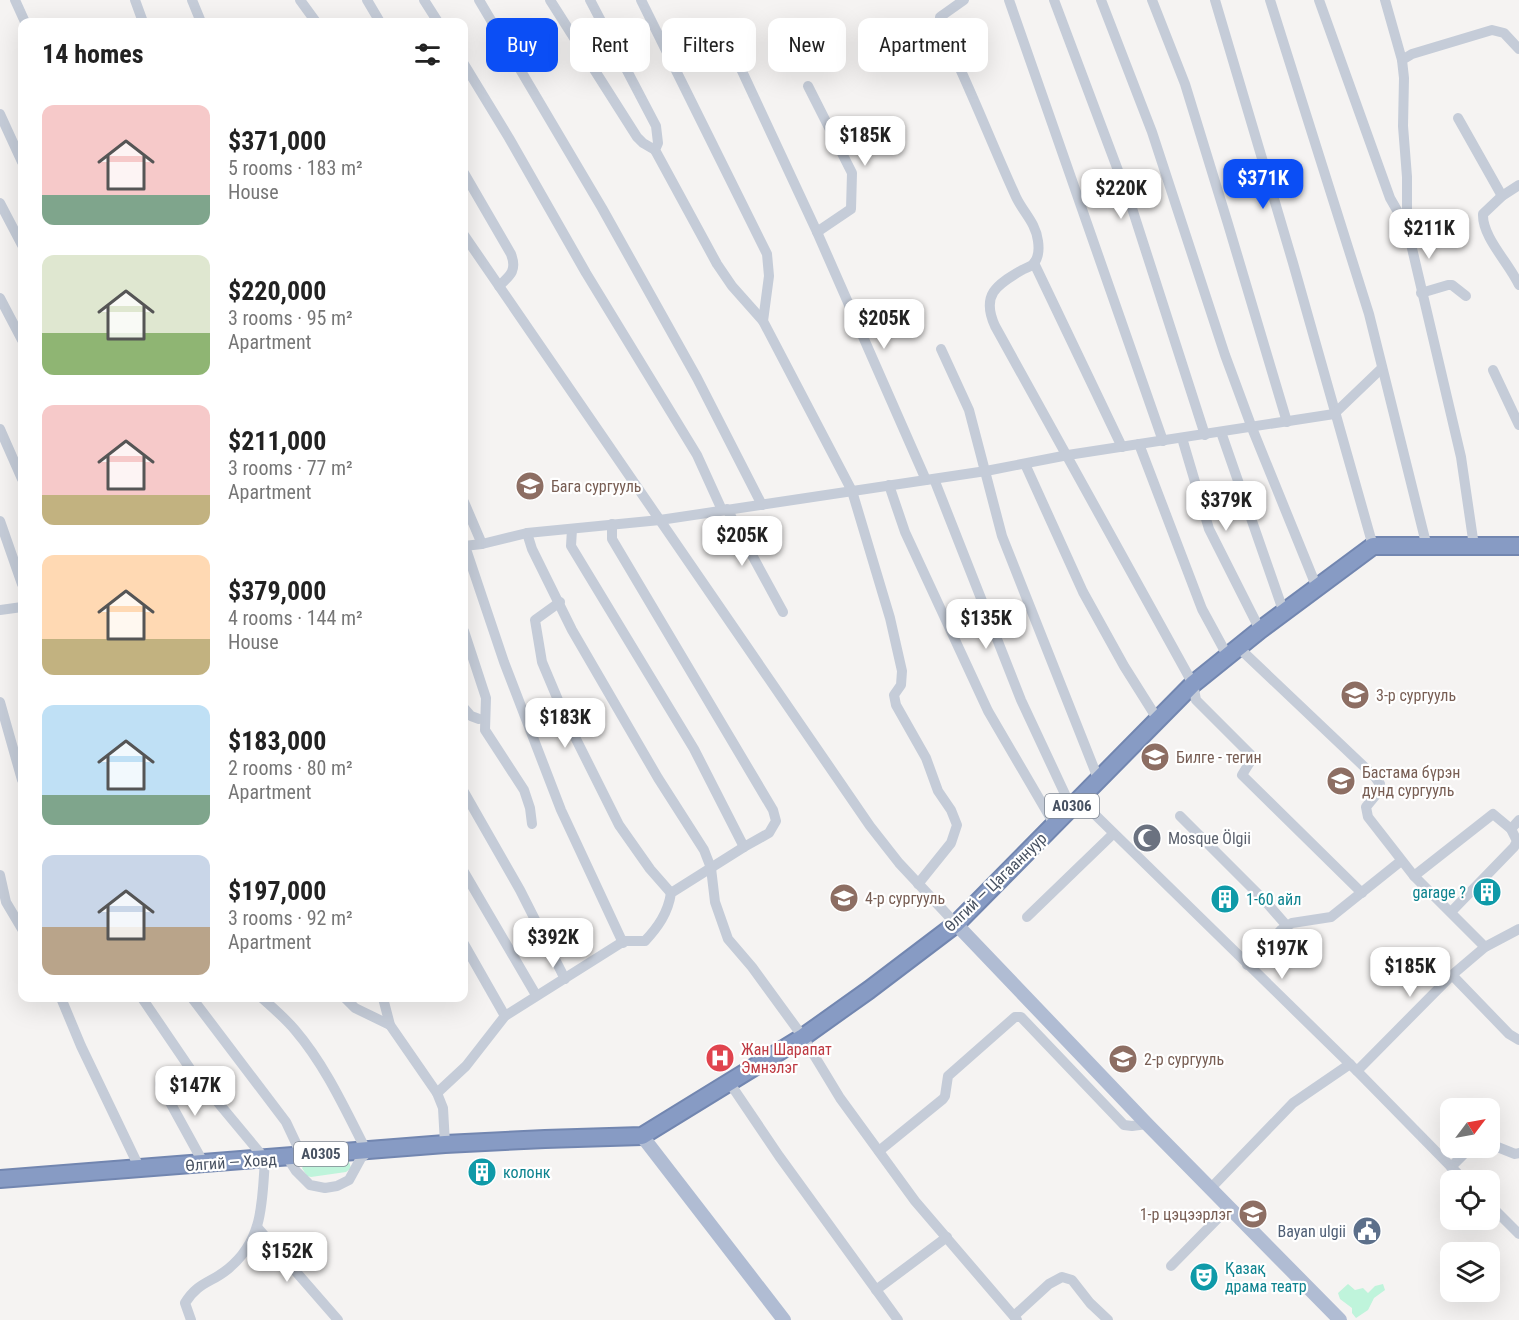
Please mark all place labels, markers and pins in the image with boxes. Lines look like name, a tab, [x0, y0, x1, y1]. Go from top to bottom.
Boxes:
pin: $185K	[823, 116, 907, 167]
pin: $371K	[1221, 159, 1305, 210]
pin: $220K	[1079, 169, 1163, 220]
pin: $211K	[1387, 209, 1471, 260]
pin: $205K	[842, 299, 926, 350]
school or university icon: Бага сургууль	[514, 470, 546, 502]
place label: Бага сургууль	[551, 477, 641, 496]
pin: $379K	[1184, 481, 1268, 532]
pin: $205K	[700, 516, 784, 567]
pin: $135K	[944, 599, 1028, 650]
school or university icon: 3-р сургууль	[1339, 679, 1371, 711]
place label: 3-р сургууль	[1376, 686, 1456, 705]
pin: $183K	[523, 698, 607, 749]
school or university icon: Билге - тегин	[1139, 741, 1171, 773]
place label: Билге - тегин	[1176, 748, 1262, 767]
place label: Бастама бүрэн дунд сургууль	[1362, 763, 1460, 800]
school or university icon: Бастама бүрэн дунд сургууль	[1325, 765, 1357, 797]
mosque icon: Mosque Ölgii	[1131, 822, 1163, 854]
place label: Mosque Ölgii	[1168, 829, 1251, 848]
building icon: garage ?	[1471, 876, 1503, 908]
school or university icon: 4-р сургууль	[828, 882, 860, 914]
building icon: 1-60 айл	[1209, 883, 1241, 915]
place label: garage ?	[1412, 883, 1466, 902]
place label: 4-р сургууль	[865, 889, 945, 908]
place label: 1-60 айл	[1246, 890, 1301, 909]
pin: $392K	[511, 918, 595, 969]
pin: $197K	[1240, 929, 1324, 980]
pin: $185K	[1368, 947, 1452, 998]
place label: Жан Шарапат Эмнэлэг	[741, 1040, 832, 1077]
hospital icon: Жан Шарапат Эмнэлэг	[704, 1042, 736, 1074]
school or university icon: 2-р сургууль	[1107, 1043, 1139, 1075]
place label: 2-р сургууль	[1144, 1050, 1224, 1069]
pin: $147K	[153, 1066, 237, 1117]
building icon: колонк	[466, 1156, 498, 1188]
place label: колонк	[503, 1163, 551, 1182]
school or university icon: 1-р цэцээрлэг	[1237, 1198, 1269, 1230]
place label: 1-р цэцээрлэг	[1140, 1205, 1232, 1224]
public building icon: Bayan ulgii	[1351, 1215, 1383, 1247]
place label: Bayan ulgii	[1277, 1222, 1346, 1241]
pin: $152K	[245, 1232, 329, 1283]
place label: Қазақ драма театр	[1225, 1259, 1307, 1296]
theatre icon: Қазақ драма театр	[1188, 1261, 1220, 1293]

